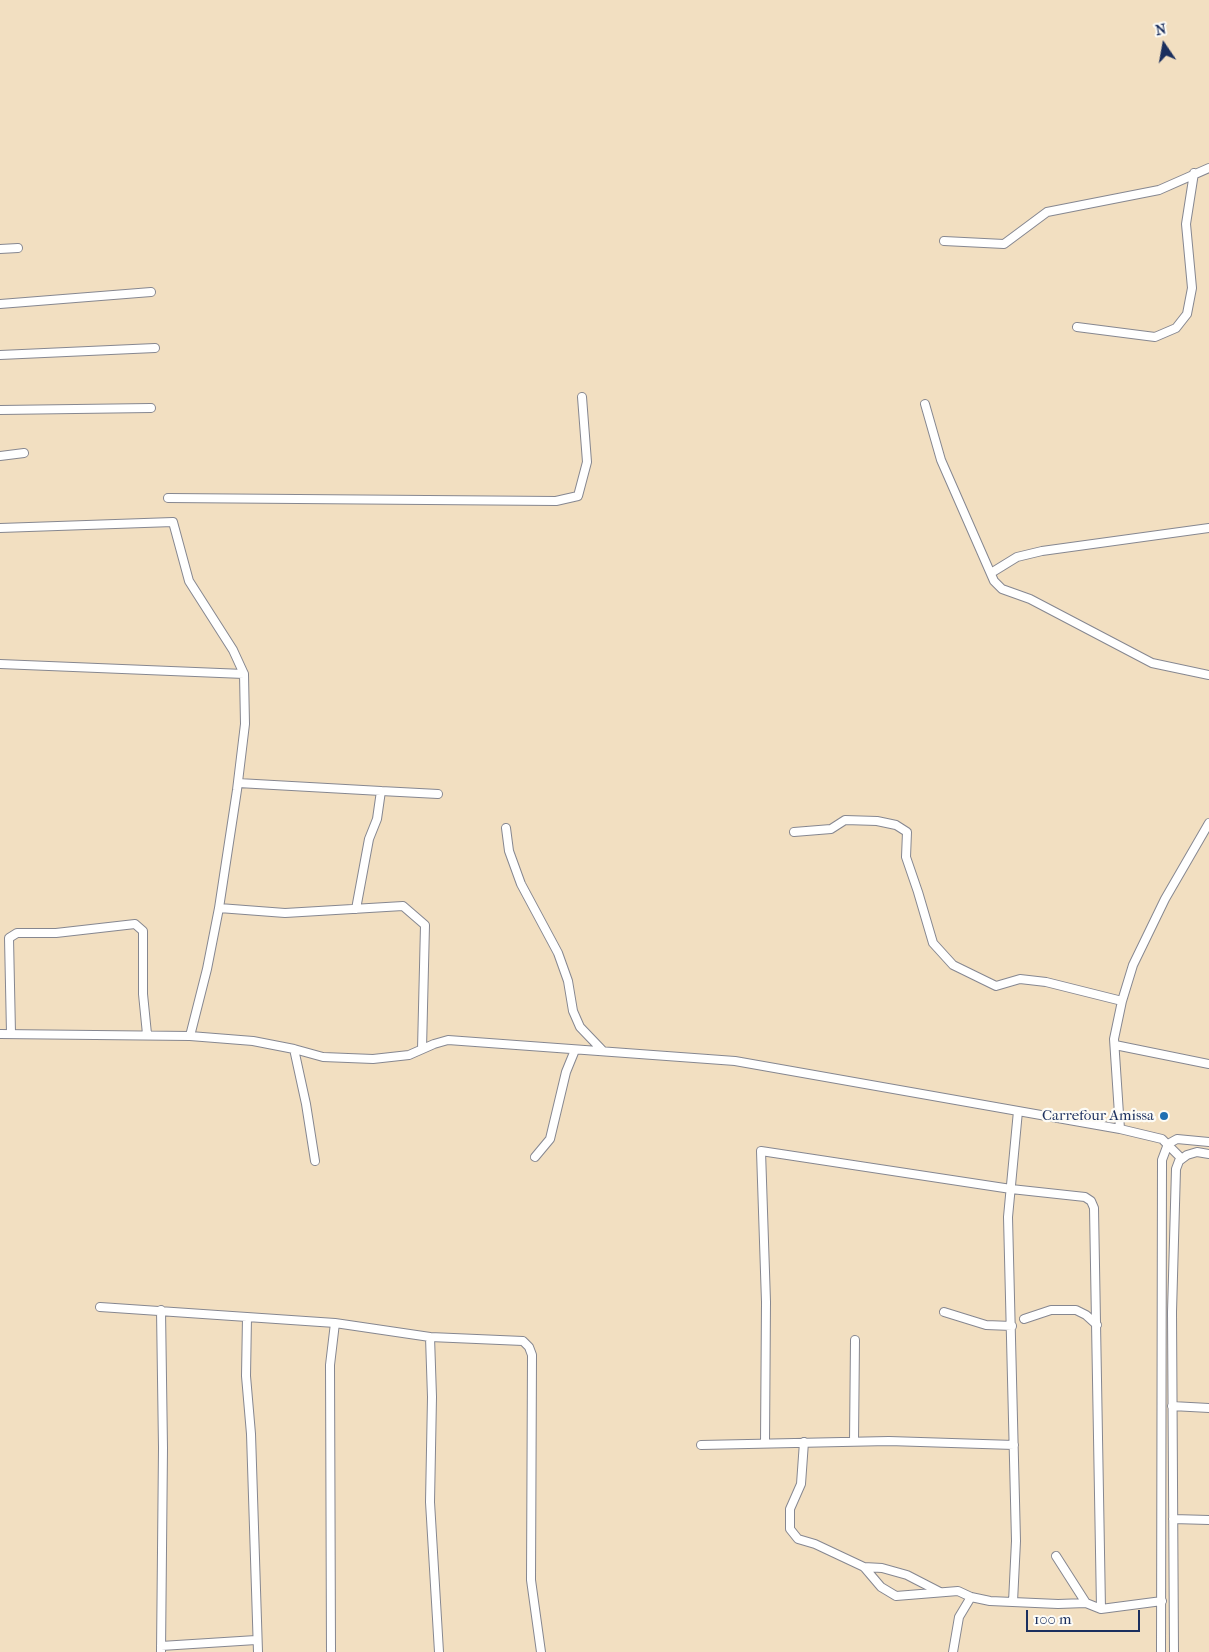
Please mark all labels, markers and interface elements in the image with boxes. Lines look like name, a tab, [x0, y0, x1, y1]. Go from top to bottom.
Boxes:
north arrow	[1139, 20, 1189, 70]
text: N	[1154, 20, 1168, 39]
place label: Carrefour Amissa	[1042, 1107, 1154, 1125]
marker: Carrefour Amissa	[1158, 1110, 1170, 1122]
scale bar	[1029, 1600, 1143, 1632]
text: 100 m	[1034, 1610, 1072, 1628]

